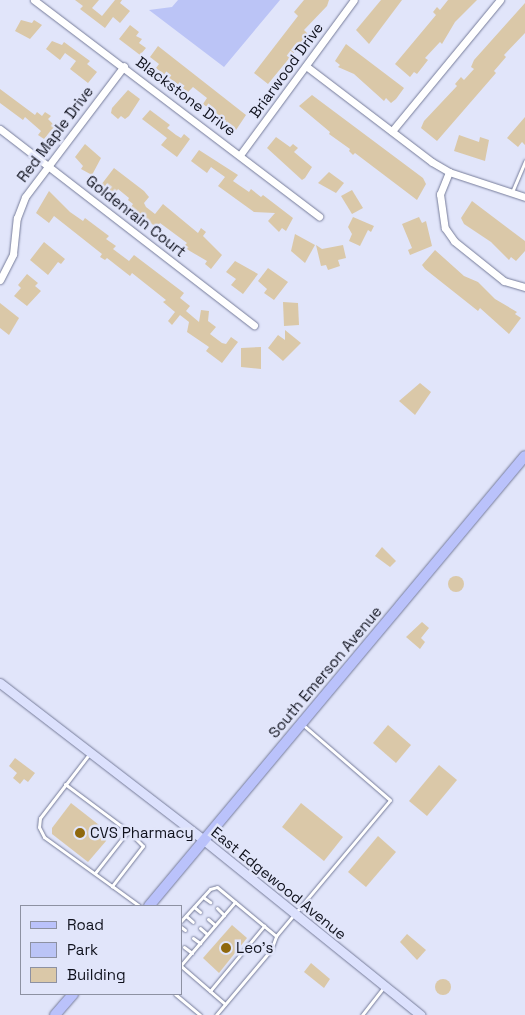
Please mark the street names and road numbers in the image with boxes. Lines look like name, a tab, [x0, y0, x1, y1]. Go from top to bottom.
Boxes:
street label: Briarwood Drive	[245, 19, 327, 121]
street label: Blackstone Drive	[133, 53, 239, 139]
street label: Red Maple Drive	[13, 82, 97, 186]
street label: Goldenrain Court	[82, 171, 190, 261]
street label: South Emerson Avenue	[265, 602, 385, 742]
street label: East Edgewood Avenue	[208, 823, 350, 943]

